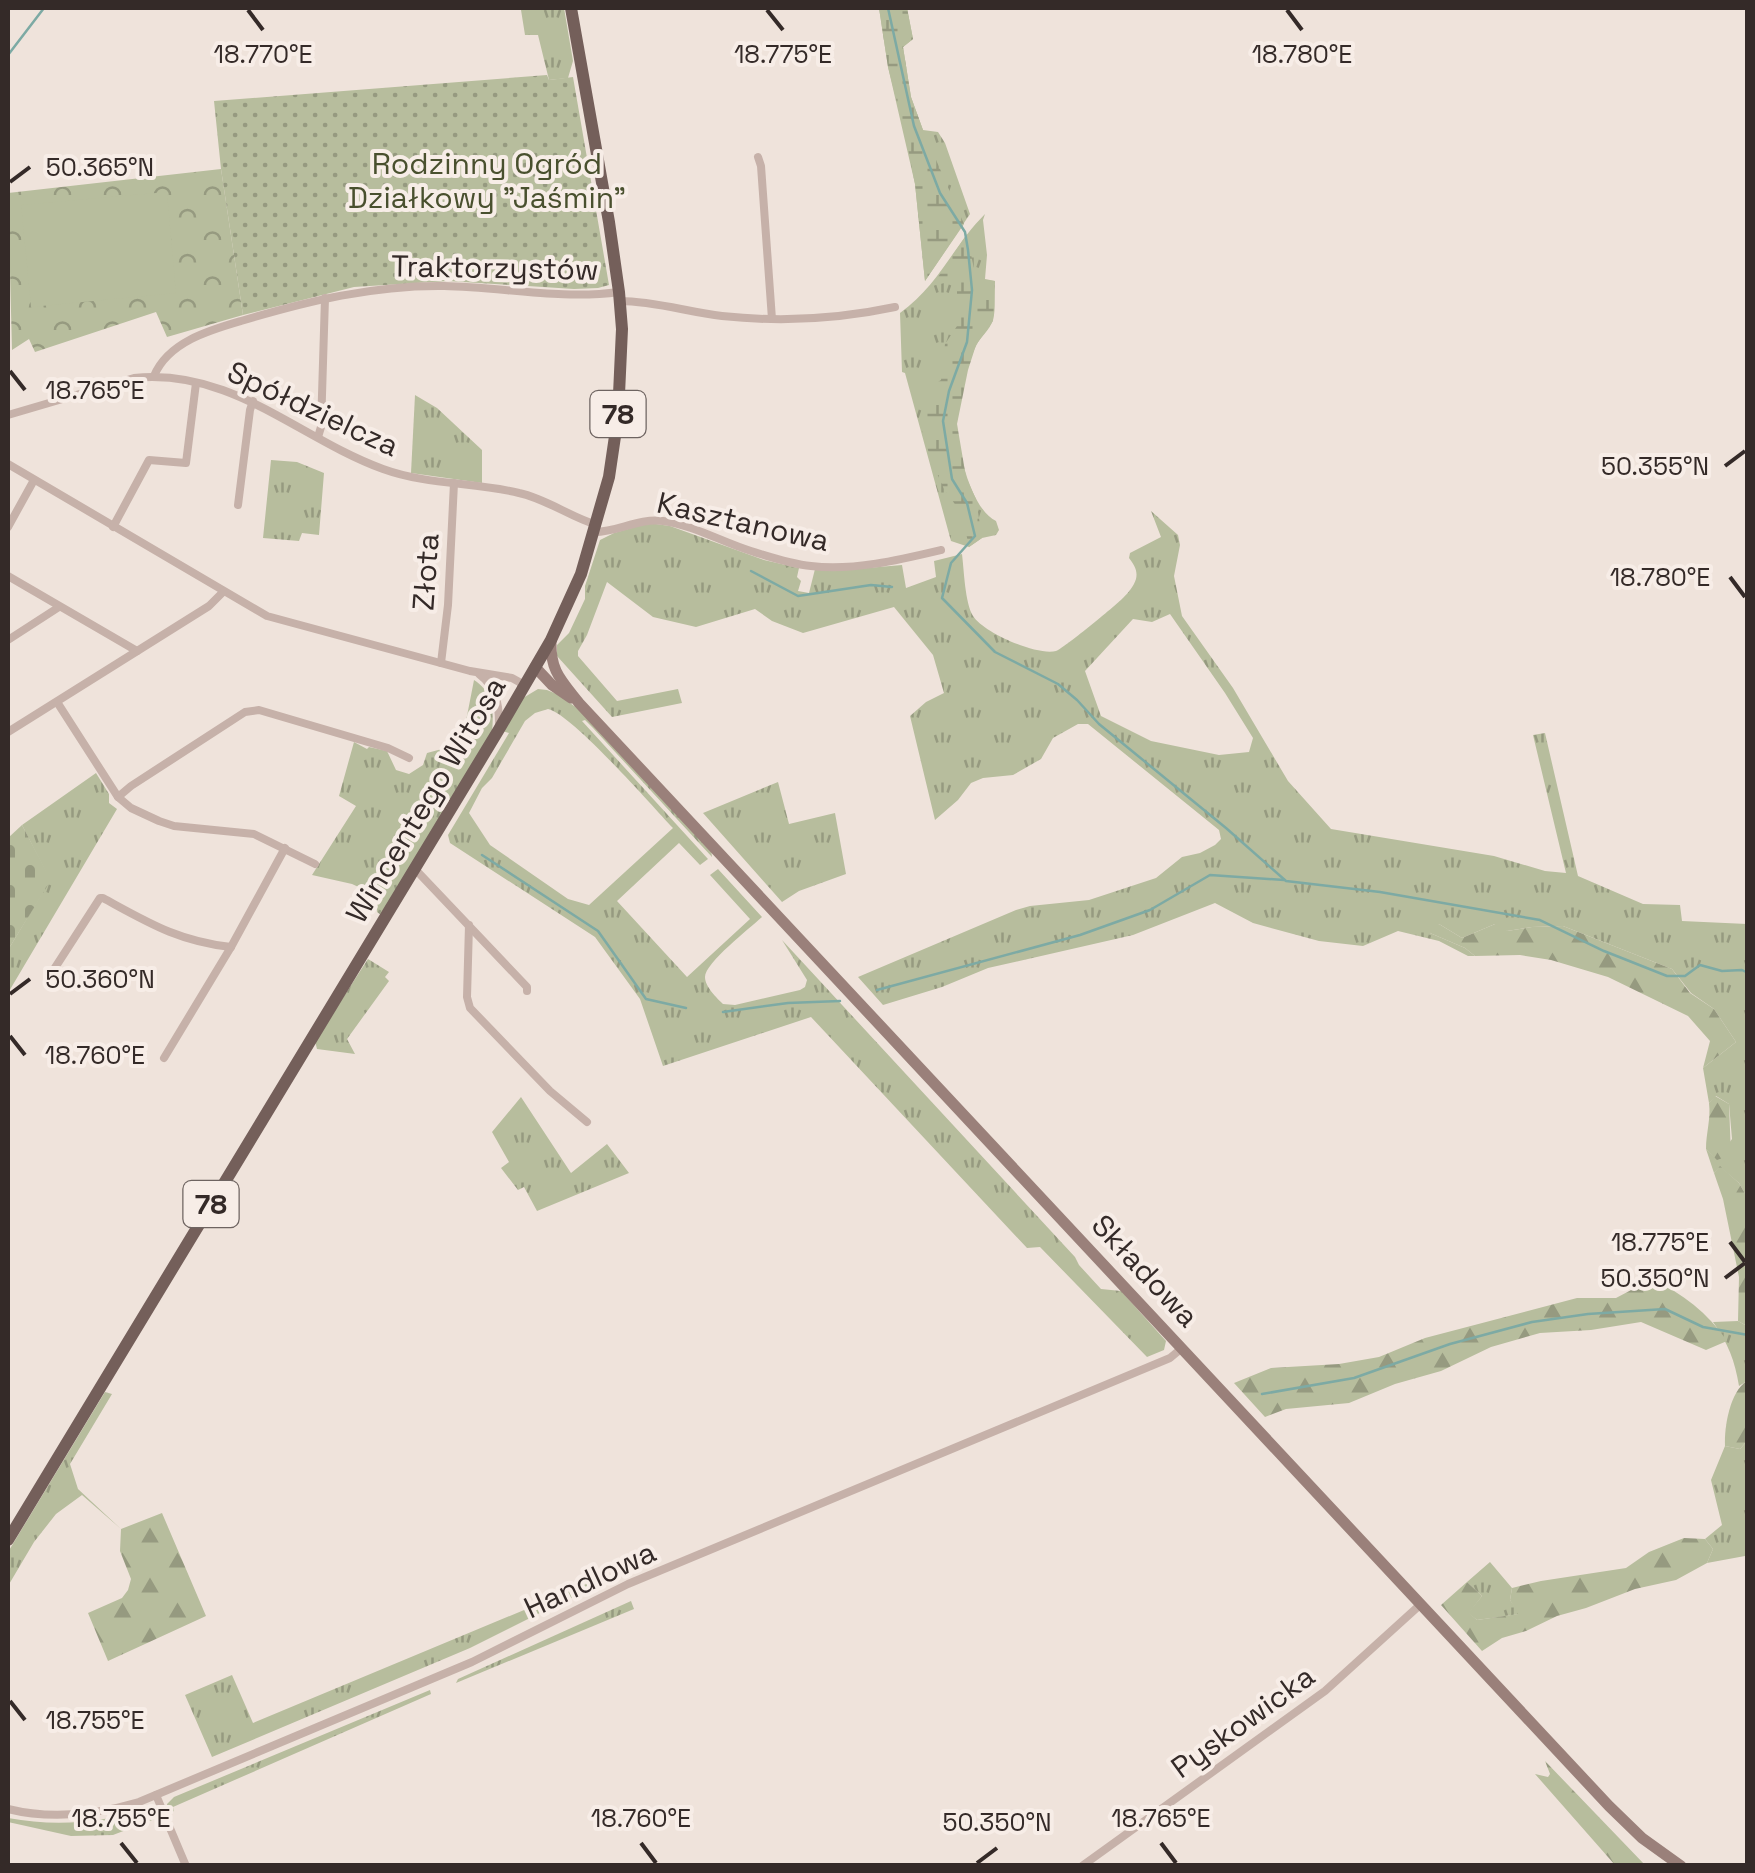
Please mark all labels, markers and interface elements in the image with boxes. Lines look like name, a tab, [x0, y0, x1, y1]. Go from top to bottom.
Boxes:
text: 18.770°E	[213, 38, 313, 70]
text: 18.775°E	[734, 38, 832, 70]
text: 18.780°E	[1252, 38, 1352, 70]
park label: Rodzinny Ogród Działkowy "Jaśmin"	[348, 144, 626, 217]
text: 50.365°N	[46, 151, 154, 183]
street label: Traktorzystów	[391, 246, 599, 289]
street label: Spółdzielcza	[221, 352, 405, 465]
text: 18.765°E	[45, 374, 145, 406]
road number: 78	[590, 391, 646, 437]
text: 50.355°N	[1601, 450, 1709, 482]
street label: Kasztanowa	[653, 483, 833, 560]
street label: Złota	[403, 532, 448, 612]
text: 18.780°E	[1610, 561, 1710, 593]
street label: Wincentego Witosa	[337, 670, 514, 930]
text: 50.360°N	[45, 963, 155, 995]
text: 18.760°E	[45, 1039, 145, 1071]
road number: 78	[184, 1181, 238, 1227]
street label: Składowa	[1083, 1206, 1208, 1335]
text: 18.775°E	[1611, 1226, 1709, 1258]
text: 50.350°N	[1600, 1262, 1710, 1294]
street label: Handlowa	[518, 1532, 662, 1627]
street label: Pyskowicka	[1163, 1656, 1322, 1787]
text: 18.755°E	[45, 1704, 145, 1736]
text: 18.755°E	[71, 1802, 171, 1834]
text: 18.760°E	[591, 1802, 691, 1834]
text: 18.765°E	[1111, 1802, 1211, 1834]
text: 50.350°N	[942, 1806, 1052, 1838]

